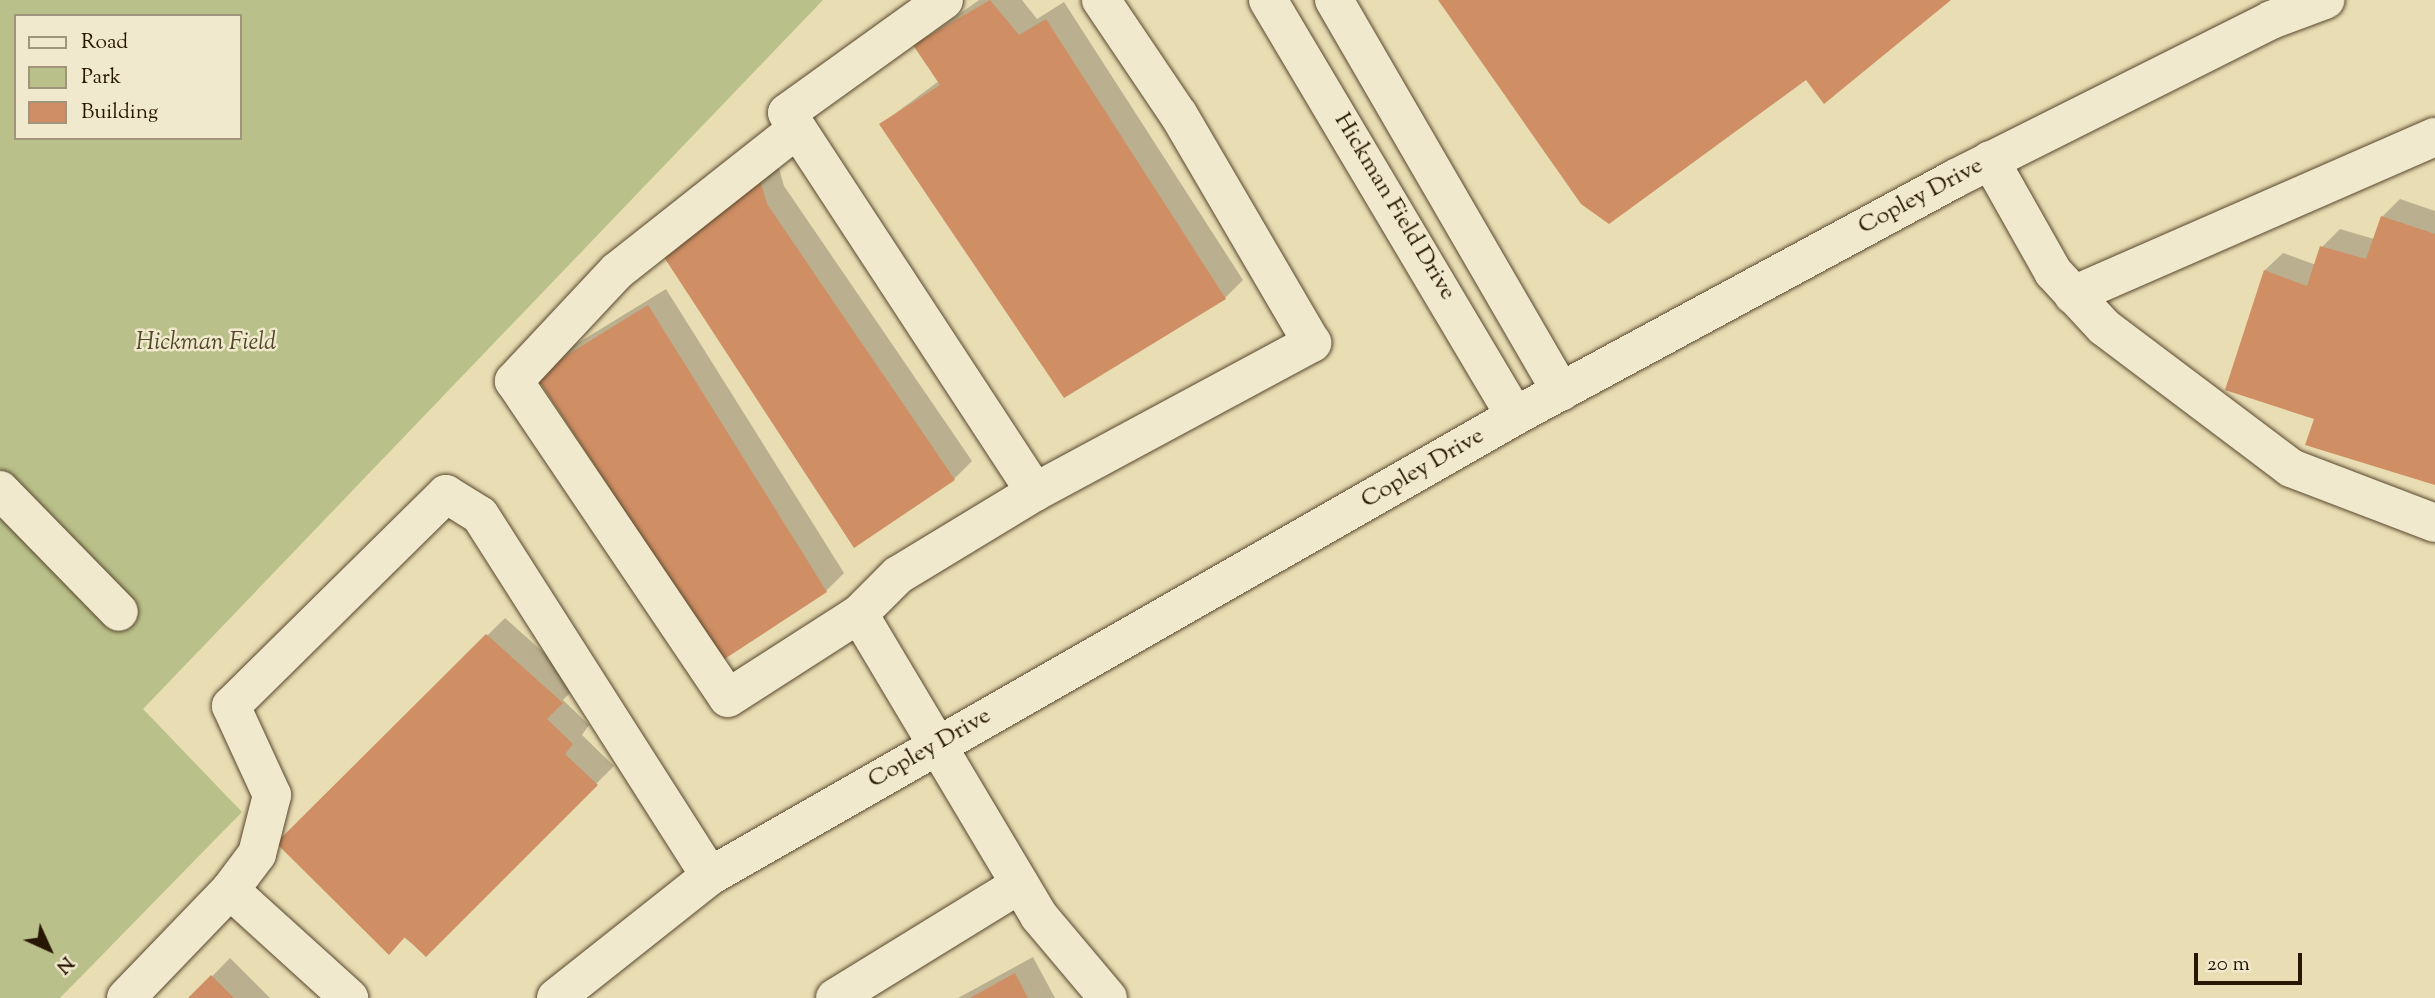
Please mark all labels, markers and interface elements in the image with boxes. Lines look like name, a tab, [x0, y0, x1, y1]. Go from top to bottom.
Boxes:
legend	[14, 14, 242, 140]
text: Road	[81, 28, 128, 58]
text: Park	[81, 63, 121, 93]
text: Building	[81, 98, 158, 128]
street label: Hickman Field Drive	[1327, 108, 1461, 306]
street label: Copley Drive	[1854, 152, 1988, 242]
park label: Hickman Field	[136, 330, 276, 358]
street label: Copley Drive	[1357, 422, 1489, 516]
street label: Copley Drive	[864, 702, 996, 796]
north arrow	[14, 914, 84, 984]
scale bar	[2197, 939, 2306, 983]
text: N	[49, 949, 79, 979]
text: 20 m	[2207, 950, 2250, 980]

